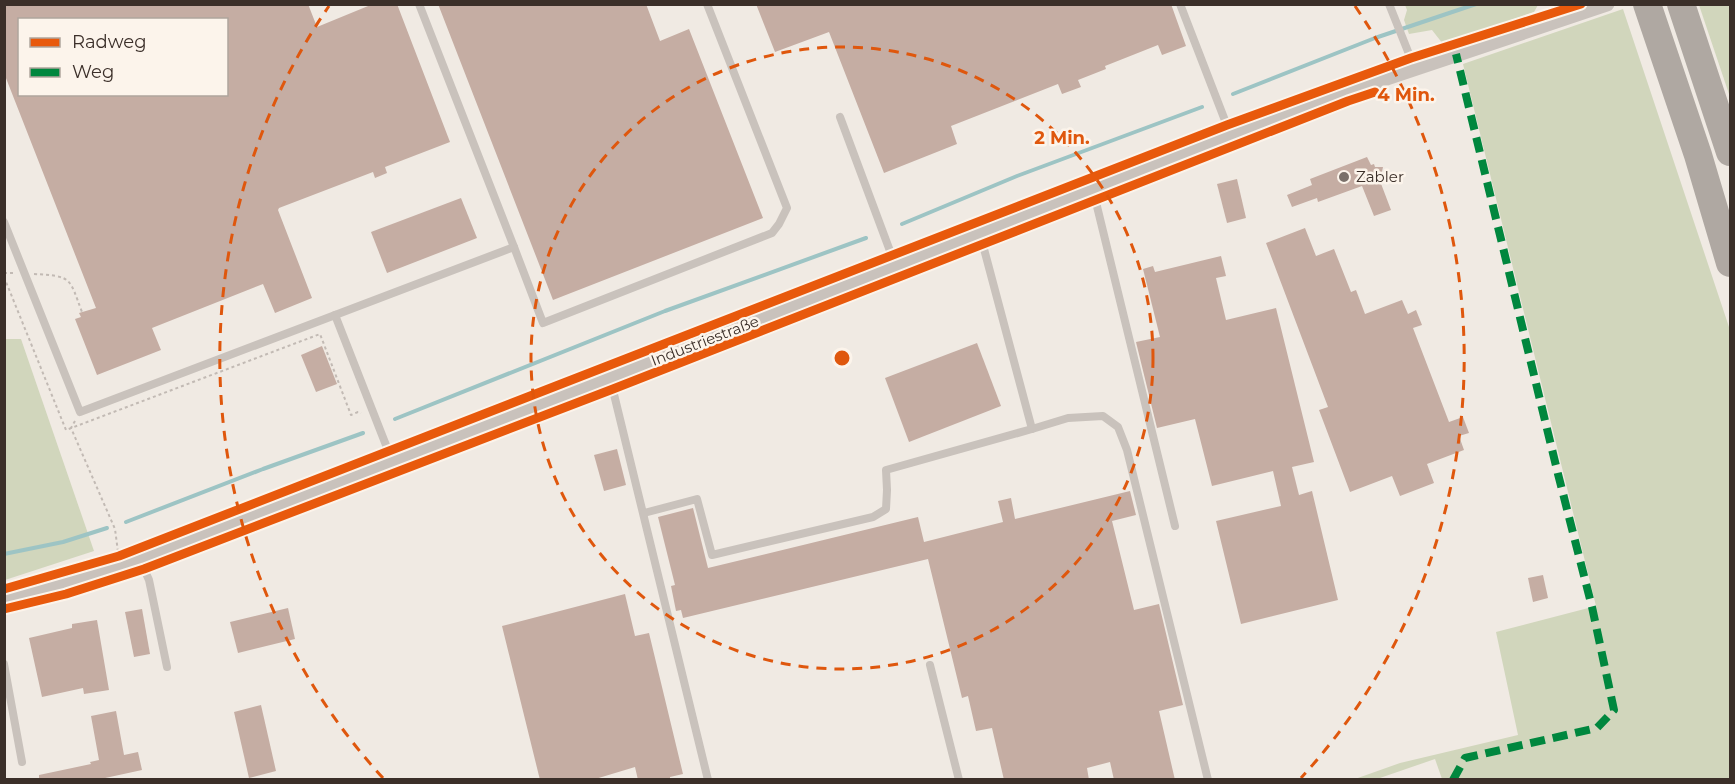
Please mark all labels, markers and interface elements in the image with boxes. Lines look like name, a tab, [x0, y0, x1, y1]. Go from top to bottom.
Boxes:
legend	[18, 18, 228, 96]
text: Radweg	[72, 31, 147, 53]
text: Weg	[72, 61, 114, 83]
text: 4 Min.	[1377, 84, 1435, 106]
text: 2 Min.	[1034, 127, 1090, 149]
place label: Zabler	[1356, 167, 1404, 186]
marker: Zabler	[1337, 170, 1351, 184]
street label: Industriestraße	[648, 311, 761, 370]
centre of rings	[832, 348, 852, 368]

